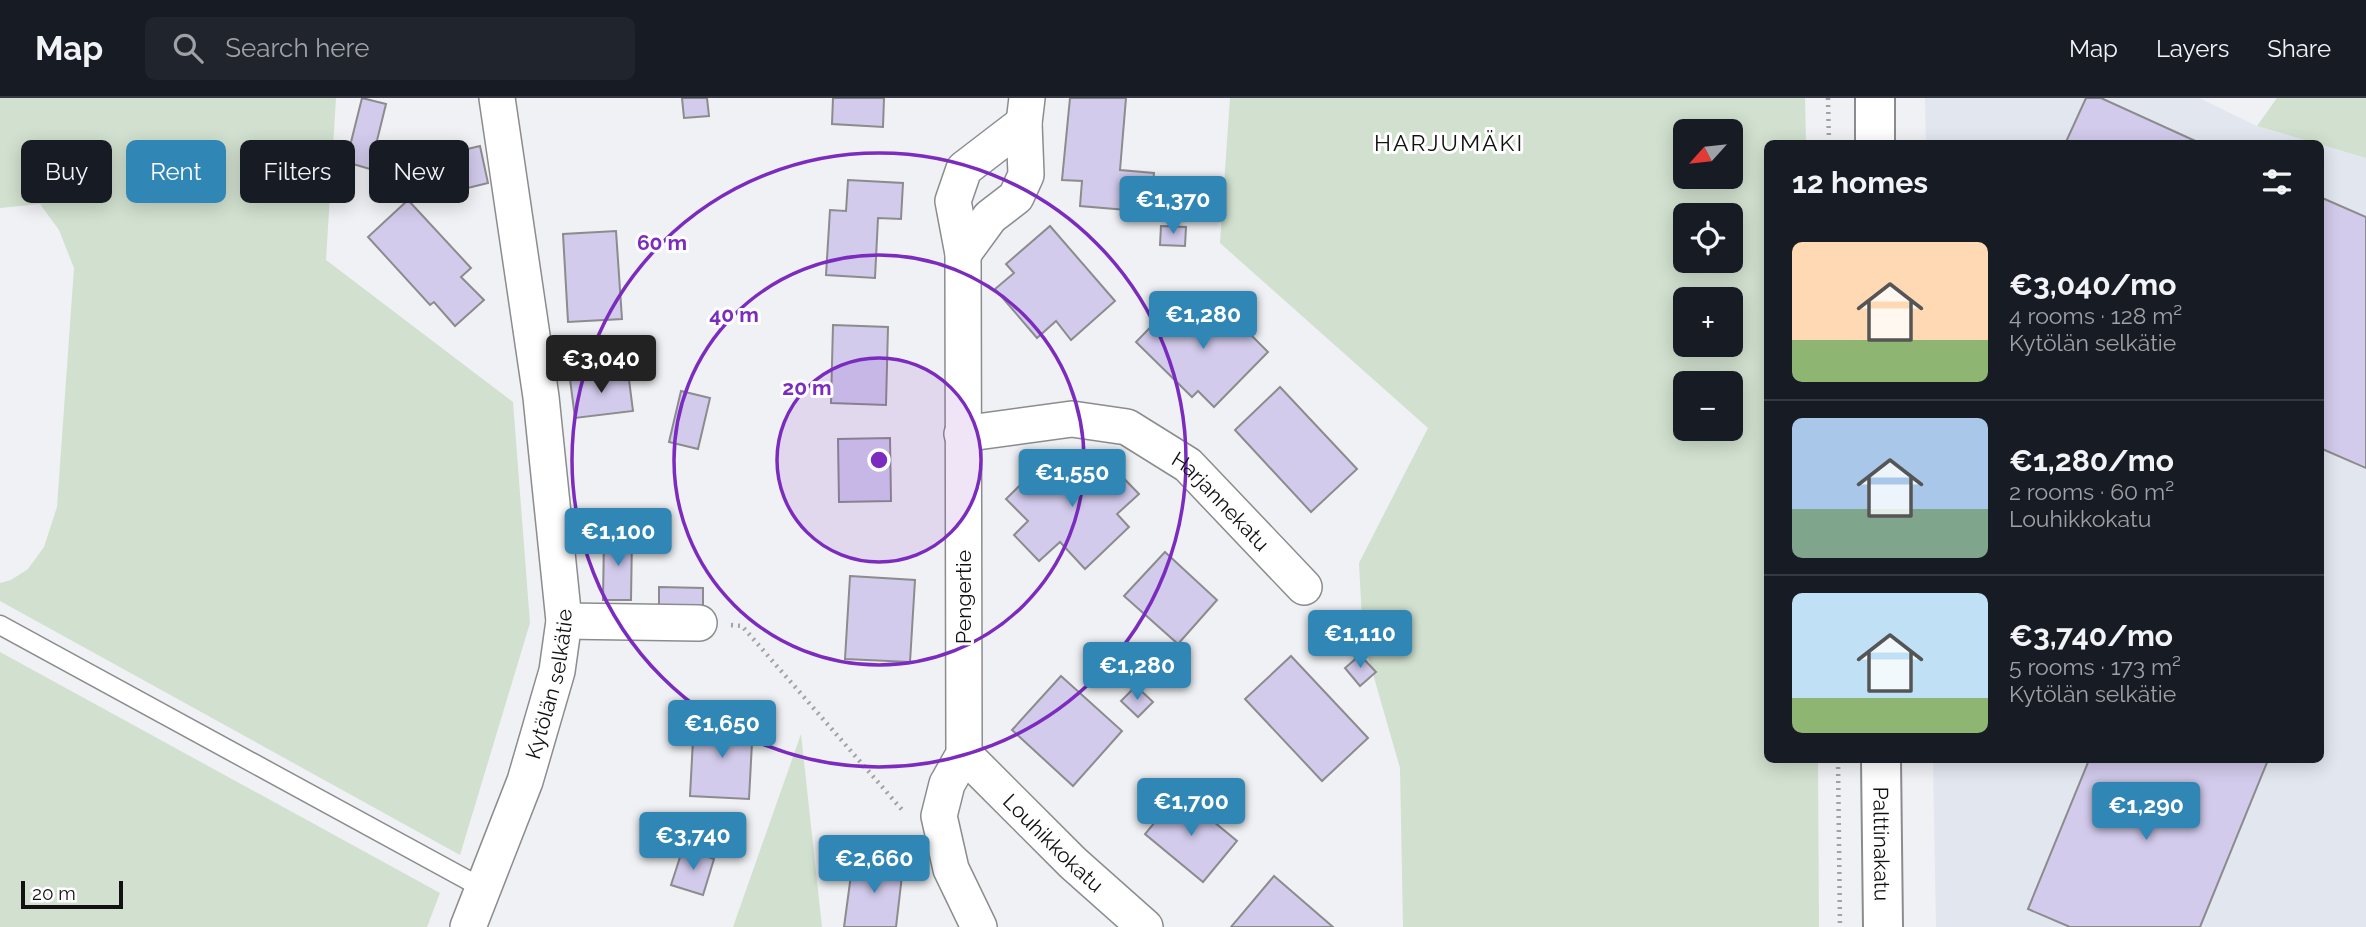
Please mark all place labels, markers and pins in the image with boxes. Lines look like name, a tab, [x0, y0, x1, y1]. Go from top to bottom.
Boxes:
pin: €1,370	[1116, 176, 1230, 236]
pin: €1,280	[1146, 292, 1260, 351]
pin: €3,040	[544, 336, 658, 395]
centre of rings	[867, 448, 891, 472]
pin: €1,550	[1015, 450, 1129, 509]
pin: €1,100	[561, 508, 675, 568]
pin: €1,110	[1303, 610, 1417, 670]
pin: €1,280	[1080, 642, 1194, 702]
pin: €1,650	[665, 700, 779, 760]
pin: €1,700	[1134, 778, 1248, 838]
pin: €1,290	[2089, 782, 2203, 842]
pin: €3,740	[636, 812, 750, 872]
pin: €2,660	[817, 836, 931, 895]

